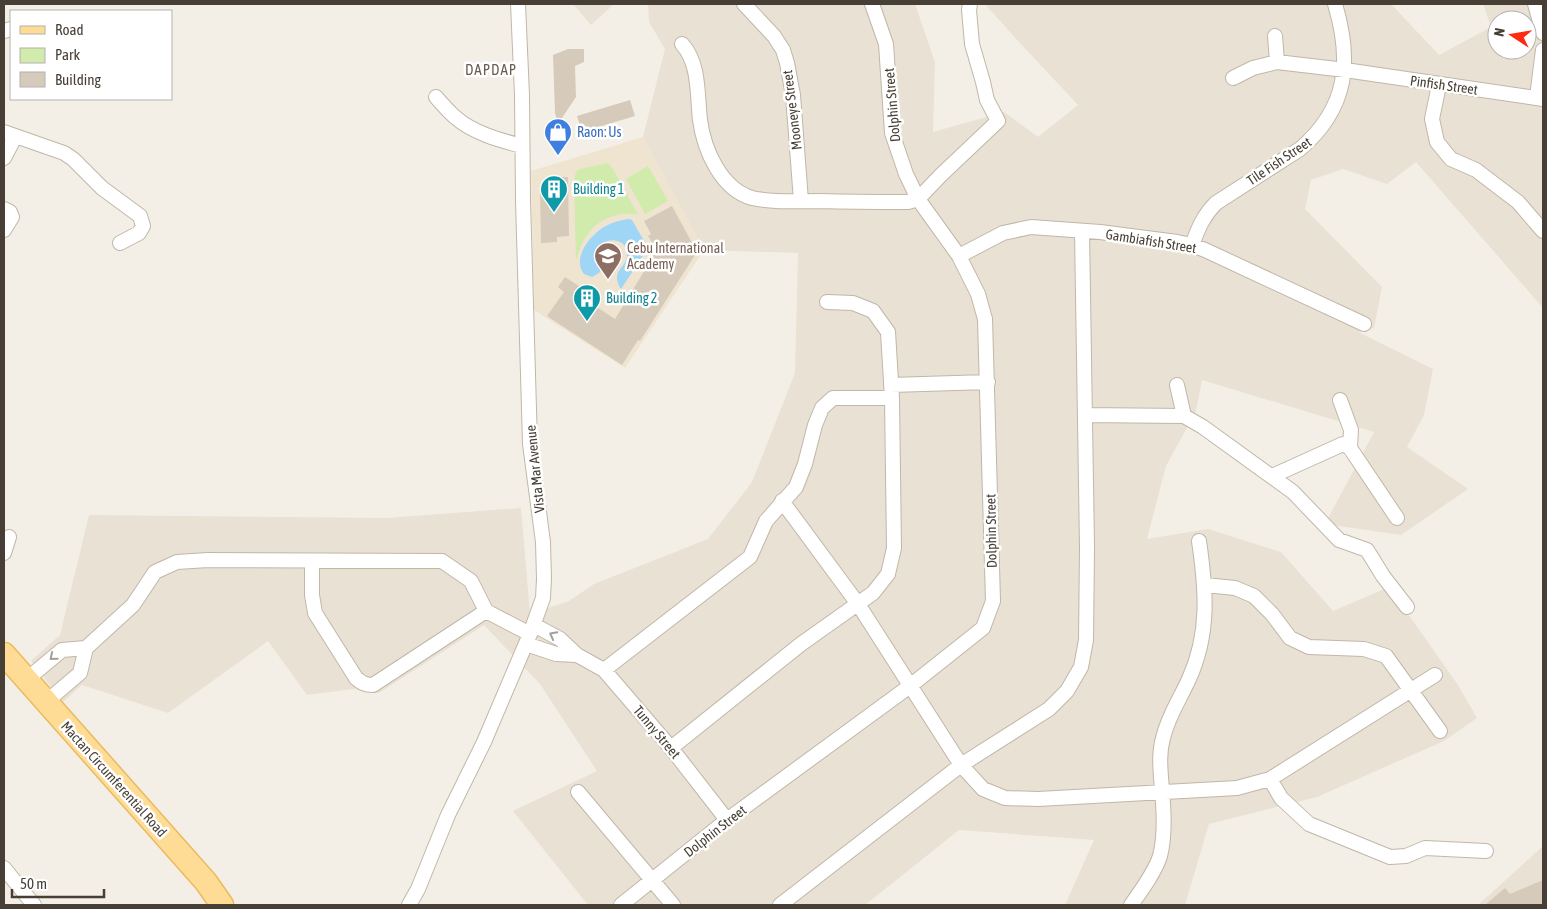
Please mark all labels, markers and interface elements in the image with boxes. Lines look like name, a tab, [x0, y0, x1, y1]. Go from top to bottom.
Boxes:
legend	[10, 10, 172, 100]
north arrow	[1487, 10, 1537, 60]
text: Road	[55, 21, 84, 38]
text: N	[1491, 27, 1508, 38]
text: Park	[55, 46, 80, 63]
district label: DAPDAP	[465, 61, 517, 78]
street label: Dolphin Street	[881, 67, 903, 143]
street label: Mooneye Street	[779, 69, 805, 151]
text: Building	[55, 71, 101, 88]
street label: Pinfish Street	[1409, 72, 1479, 98]
shop icon: Raon: Us	[543, 117, 573, 156]
place label: Raon: Us	[577, 124, 622, 140]
street label: Tile Fish Street	[1244, 134, 1314, 188]
building icon: Building 1	[539, 174, 569, 213]
place label: Building 1	[573, 181, 624, 197]
street label: Gambiafish Street	[1104, 226, 1198, 256]
place label: Cebu International Academy	[627, 240, 724, 272]
school or university icon: Cebu International Academy	[593, 241, 623, 280]
building icon: Building 2	[572, 283, 602, 322]
place label: Building 2	[606, 290, 657, 306]
street label: Vista Mar Avenue	[522, 424, 548, 514]
street label: Dolphin Street	[982, 494, 1000, 568]
one-way arrow	[549, 631, 558, 641]
one-way arrow	[50, 652, 59, 661]
street label: Tunny Street	[630, 702, 684, 762]
street label: Mactan Circumferential Road	[58, 718, 170, 840]
street label: Dolphin Street	[681, 802, 749, 860]
scale bar	[12, 866, 105, 898]
text: 50 m	[20, 875, 47, 892]

